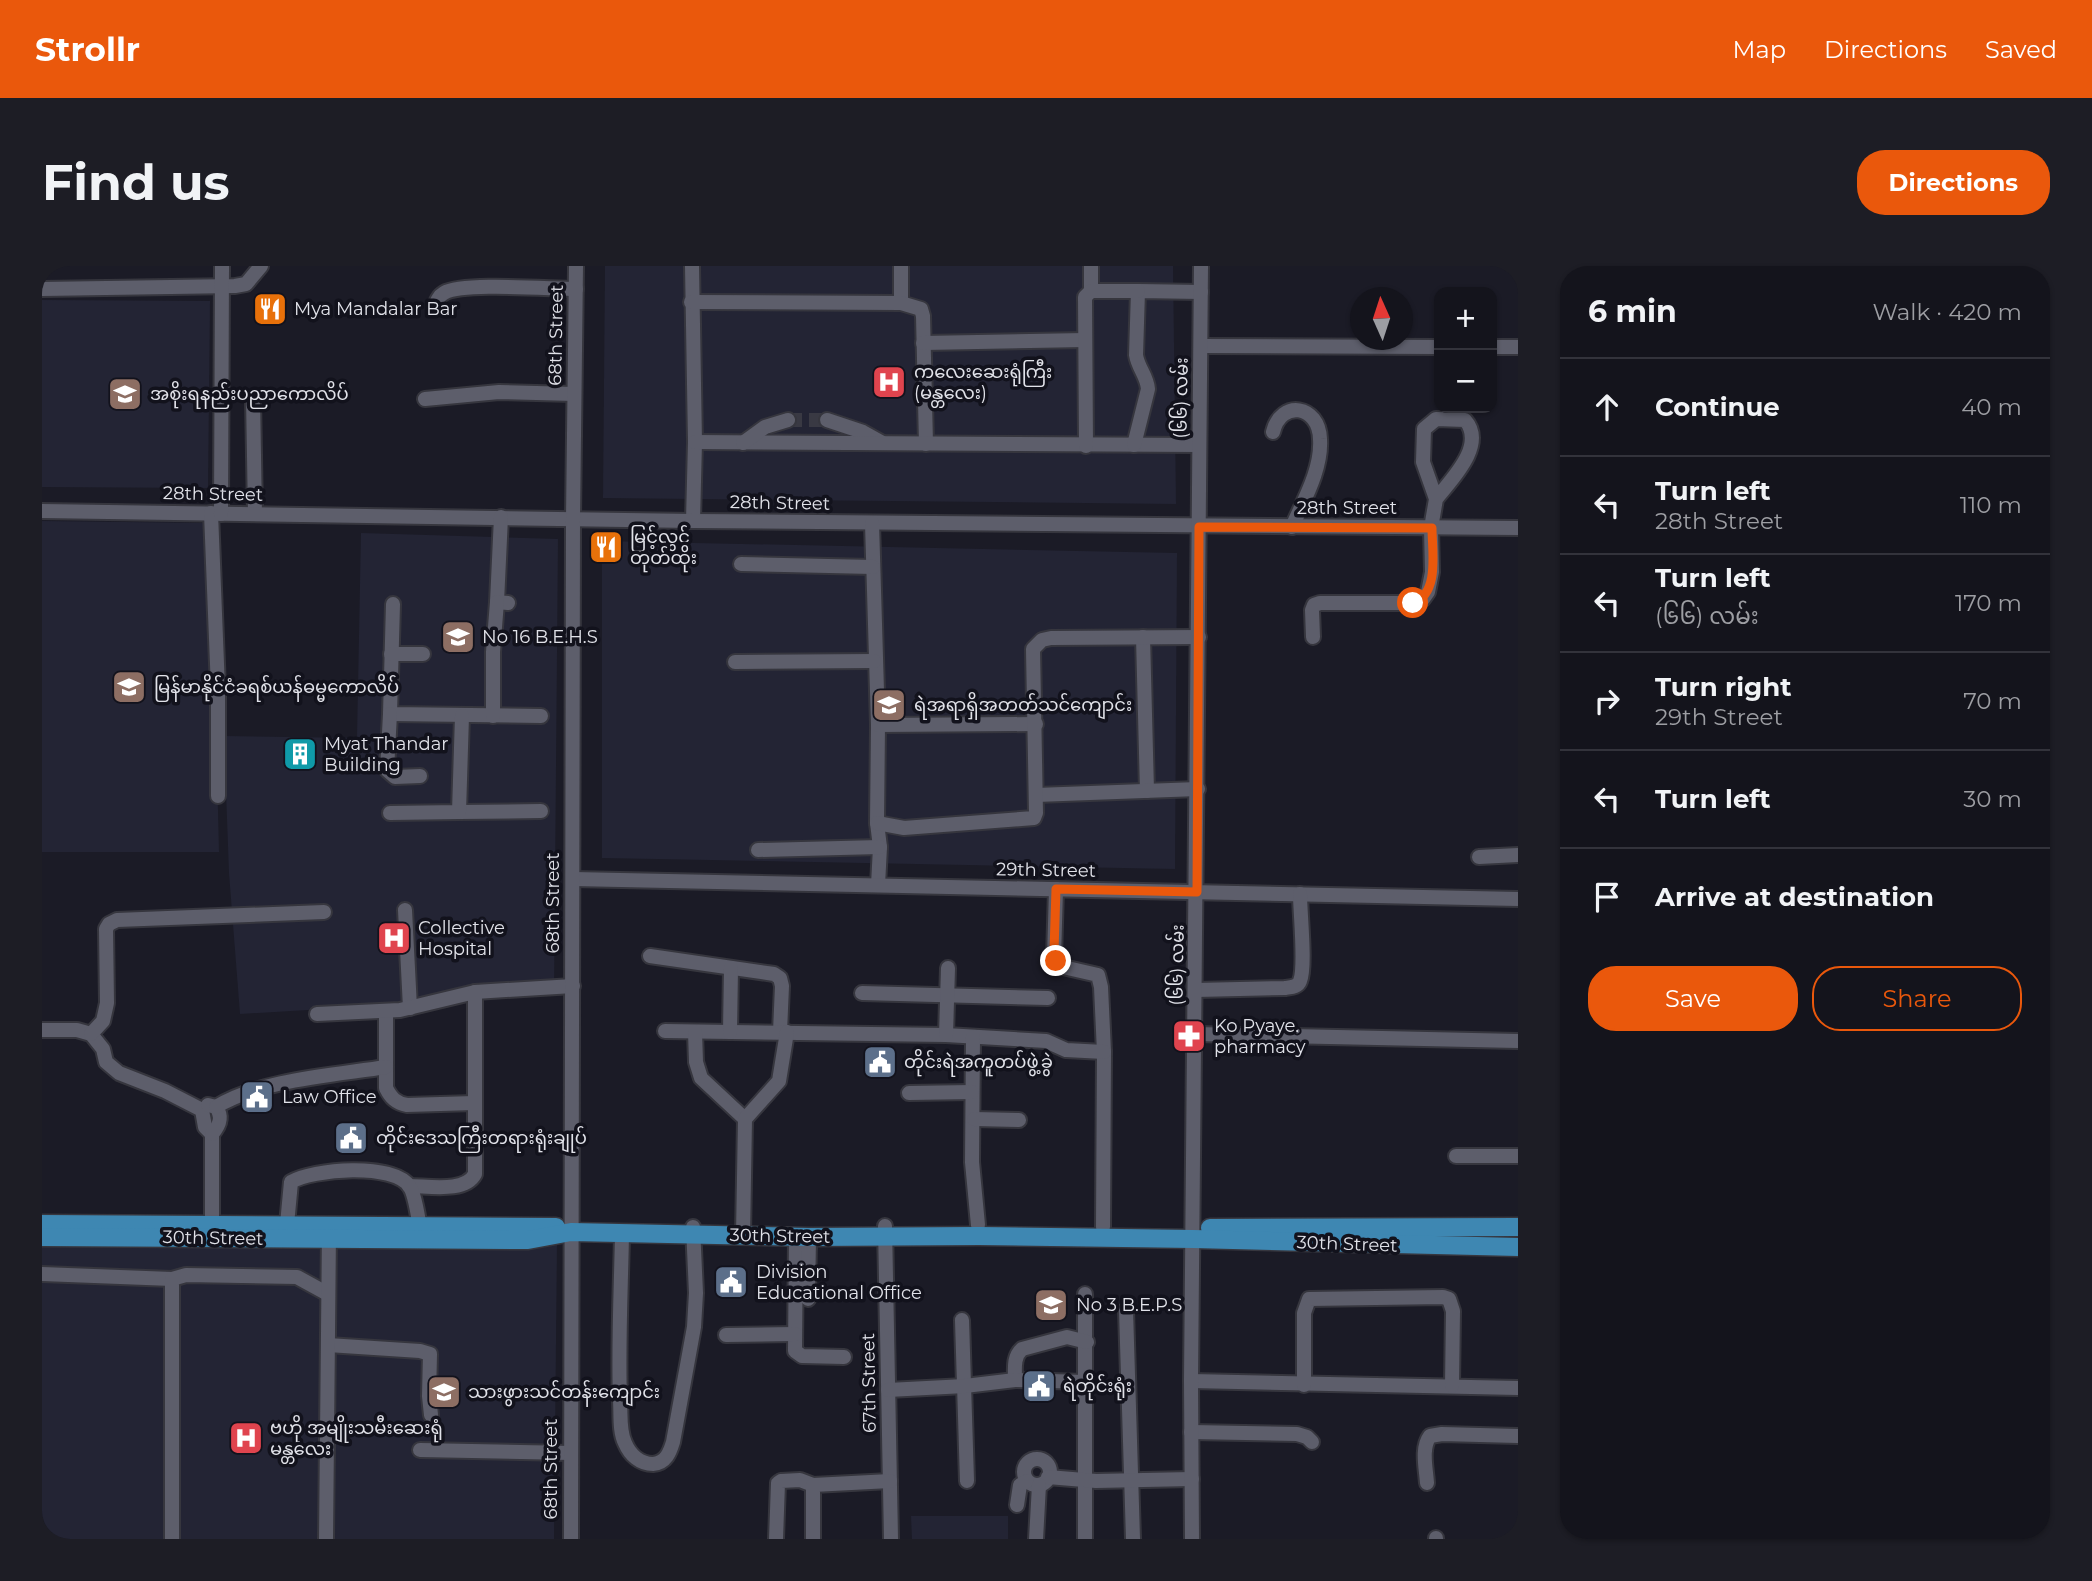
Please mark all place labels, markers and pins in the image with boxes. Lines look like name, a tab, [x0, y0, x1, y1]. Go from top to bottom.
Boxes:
restaurant icon: Mya Mandalar Bar	[251, 290, 289, 328]
place label: Mya Mandalar Bar	[294, 298, 458, 320]
place label: ကလေးဆေးရုံကြီး (မန္တလေး)	[914, 358, 1052, 408]
hospital icon: ကလေးဆေးရုံကြီး (မန္တလေး)	[870, 363, 908, 401]
school or university icon: အစိုးရနည်းပညာကောလိပ်	[106, 375, 144, 413]
place label: အစိုးရနည်းပညာကောလိပ်	[150, 380, 349, 409]
place label: မြင့်လွင် တုတ်ထိုး	[630, 524, 697, 573]
restaurant icon: မြင့်လွင် တုတ်ထိုး	[587, 528, 625, 566]
school or university icon: No 16 B.E.H.S	[439, 618, 477, 656]
place label: No 16 B.E.H.S	[482, 626, 598, 648]
school or university icon: မြန်မာနိုင်ငံခရစ်ယန်ဓမ္မကောလိပ်	[110, 668, 148, 706]
place label: မြန်မာနိုင်ငံခရစ်ယန်ဓမ္မကောလိပ်	[154, 673, 399, 702]
school or university icon: ရဲအရာရှိအတတ်သင်ကျောင်း	[870, 686, 908, 724]
place label: ရဲအရာရှိအတတ်သင်ကျောင်း	[914, 691, 1132, 720]
place label: Myat Thandar Building	[324, 733, 449, 776]
building icon: Myat Thandar Building	[281, 735, 319, 773]
place label: Collective Hospital	[418, 917, 505, 960]
hospital icon: Collective Hospital	[375, 919, 413, 957]
place label: Ko Pyaye. pharmacy	[1214, 1015, 1306, 1058]
pharmacy icon: Ko Pyaye. pharmacy	[1170, 1017, 1208, 1055]
public building icon: တိုင်းရဲအကူတပ်ဖွဲ့ခွဲ	[861, 1043, 899, 1081]
place label: တိုင်းရဲအကူတပ်ဖွဲ့ခွဲ	[904, 1048, 1053, 1077]
public building icon: Law Office	[238, 1078, 276, 1116]
place label: Law Office	[282, 1086, 377, 1108]
public building icon: တိုင်းဒေသကြီးတရားရုံးချုပ်	[332, 1119, 370, 1157]
place label: တိုင်းဒေသကြီးတရားရုံးချုပ်	[376, 1124, 587, 1153]
place label: Division Educational Office	[756, 1261, 922, 1304]
public building icon: Division Educational Office	[712, 1263, 750, 1301]
school or university icon: No 3 B.E.P.S	[1032, 1286, 1070, 1324]
place label: No 3 B.E.P.S	[1076, 1294, 1182, 1316]
public building icon: ရဲတိုင်းရုံး	[1020, 1367, 1058, 1405]
place label: ရဲတိုင်းရုံး	[1063, 1372, 1132, 1401]
school or university icon: သားဖွားသင်တန်းကျောင်း	[425, 1373, 463, 1411]
place label: သားဖွားသင်တန်းကျောင်း	[468, 1379, 660, 1407]
place label: ဗဟို အမျိုးသမီးဆေးရုံ မန္တလေး	[270, 1414, 443, 1464]
hospital icon: ဗဟို အမျိုးသမီးဆေးရုံ မန္တလေး	[227, 1419, 265, 1457]

